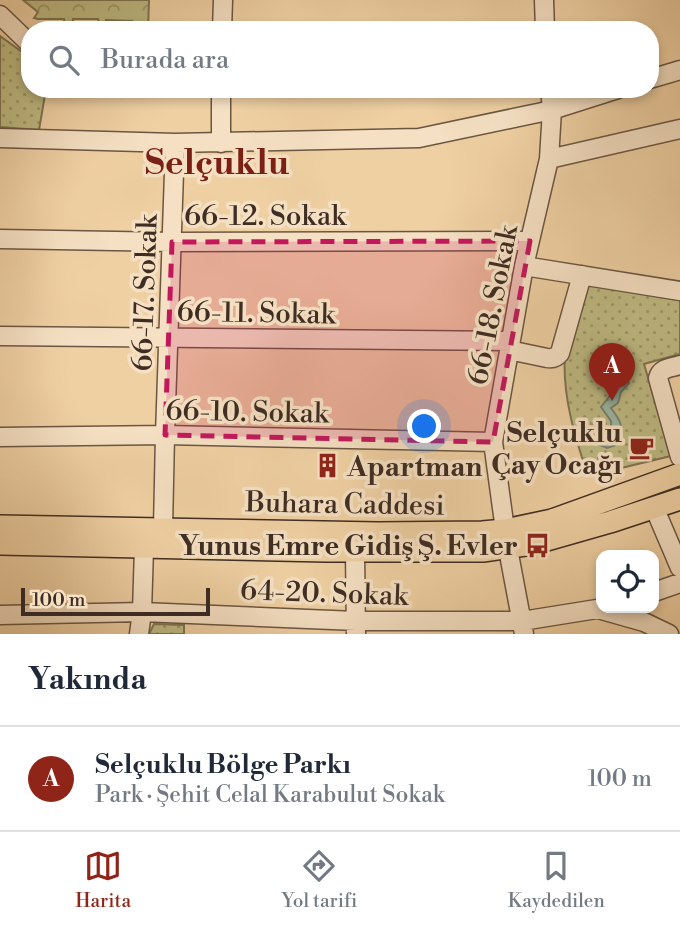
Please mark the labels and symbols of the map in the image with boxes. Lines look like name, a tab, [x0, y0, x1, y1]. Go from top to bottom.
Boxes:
district label: Selçuklu	[145, 142, 290, 185]
street label: 66-12. Sokak	[184, 199, 347, 234]
street label: 66-17. Sokak	[125, 213, 166, 372]
street label: 66-18. Sokak	[461, 221, 526, 388]
street label: 66-11. Sokak	[176, 295, 337, 332]
pin: A	[589, 343, 635, 401]
street label: 66-10. Sokak	[165, 394, 330, 431]
your location	[407, 409, 441, 443]
place label: Selçuklu Çay Ocağı	[491, 416, 622, 483]
cafe icon: Selçuklu Çay Ocağı	[628, 434, 656, 462]
place label: Apartman	[346, 450, 483, 485]
building icon: Apartman	[313, 452, 341, 480]
street label: Buhara Caddesi	[244, 485, 445, 524]
place label: Yunus Emre Gidiş Ş. Evler	[178, 529, 518, 564]
bus stop icon: Yunus Emre Gidiş Ş. Evler	[524, 531, 552, 559]
street label: 64-20. Sokak	[239, 573, 410, 614]
scale bar	[21, 585, 210, 617]

